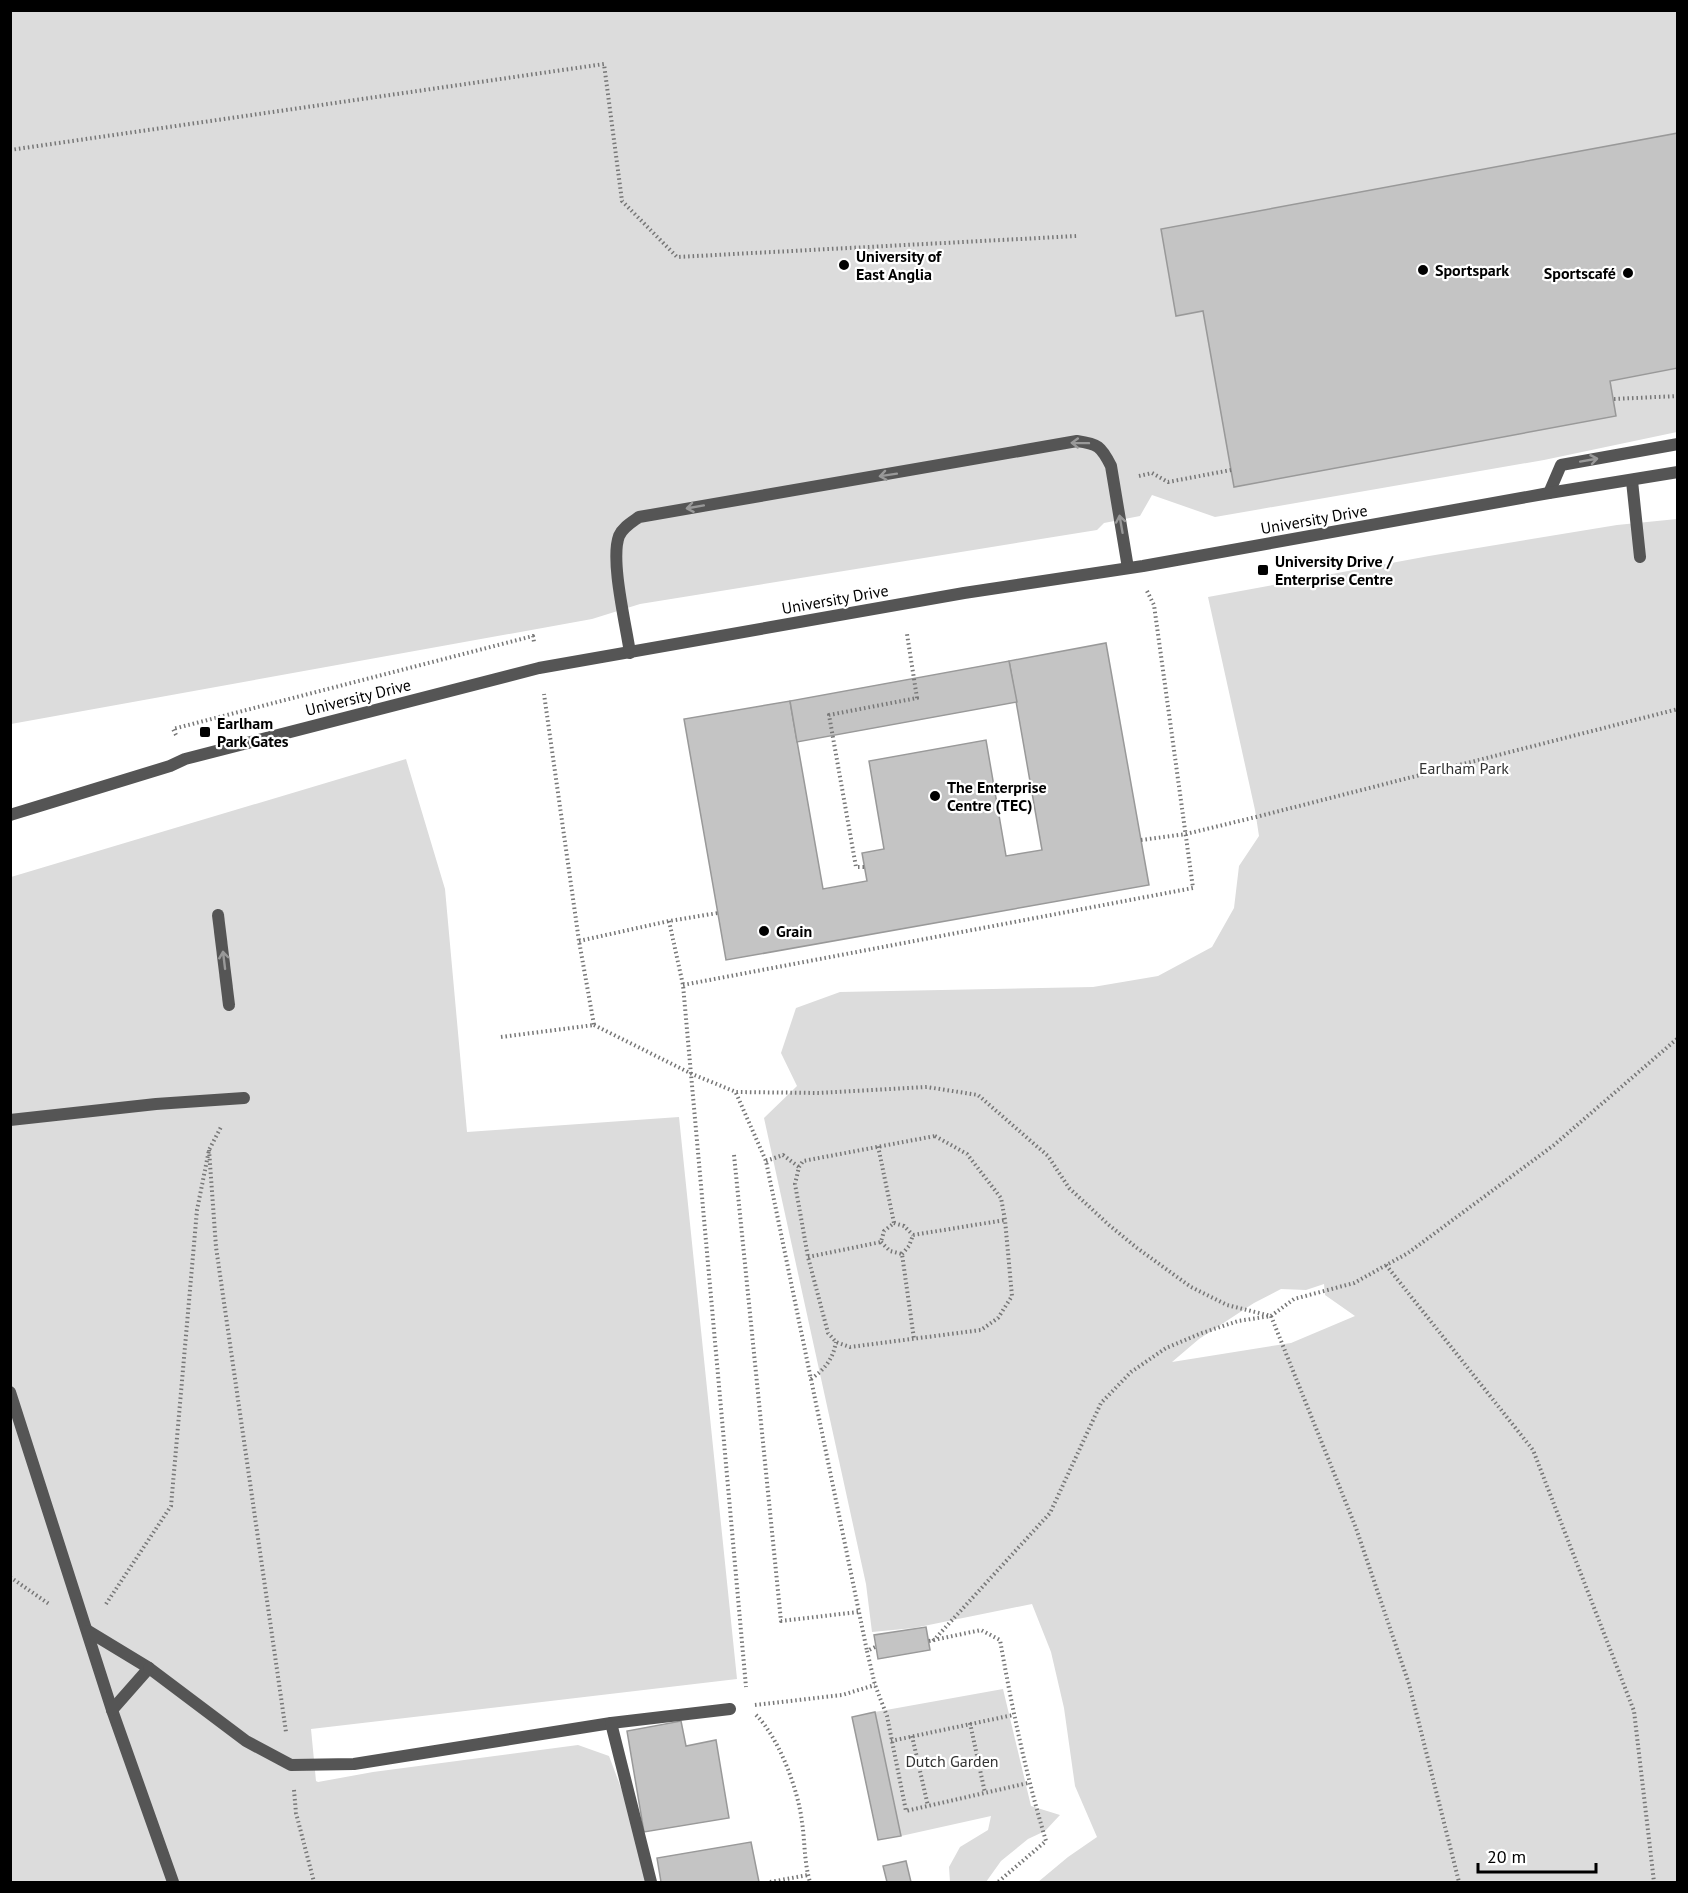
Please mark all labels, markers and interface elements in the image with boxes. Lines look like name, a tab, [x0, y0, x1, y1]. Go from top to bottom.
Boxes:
place label: University of East Anglia	[856, 246, 942, 284]
marker: University of East Anglia	[837, 258, 851, 272]
place label: Sportspark	[1435, 260, 1509, 280]
marker: Sportspark	[1416, 263, 1430, 277]
place label: Sportscafé	[1544, 263, 1616, 283]
marker: Sportscafé	[1621, 266, 1635, 280]
one-way arrow	[1070, 437, 1090, 449]
one-way arrow	[1578, 454, 1598, 465]
one-way arrow	[878, 470, 898, 481]
street label: University Drive	[1259, 500, 1369, 538]
one-way arrow	[686, 502, 706, 513]
one-way arrow	[1115, 515, 1126, 535]
place label: University Drive / Enterprise Centre	[1275, 551, 1394, 589]
marker: University Drive / Enterprise Centre	[1256, 563, 1270, 577]
street label: University Drive	[780, 580, 890, 618]
street label: University Drive	[303, 674, 413, 720]
place label: Earlham Park Gates	[217, 713, 289, 751]
marker: Earlham Park Gates	[198, 725, 212, 739]
park label: Earlham Park	[1419, 758, 1509, 778]
place label: The Enterprise Centre (TEC)	[947, 777, 1047, 815]
marker: The Enterprise Centre (TEC)	[928, 789, 942, 803]
place label: Grain	[776, 921, 812, 941]
marker: Grain	[757, 924, 771, 938]
one-way arrow	[218, 950, 229, 970]
park label: Dutch Garden	[905, 1751, 999, 1771]
scale bar	[1478, 1836, 1596, 1874]
text: 20 m	[1487, 1845, 1526, 1868]

